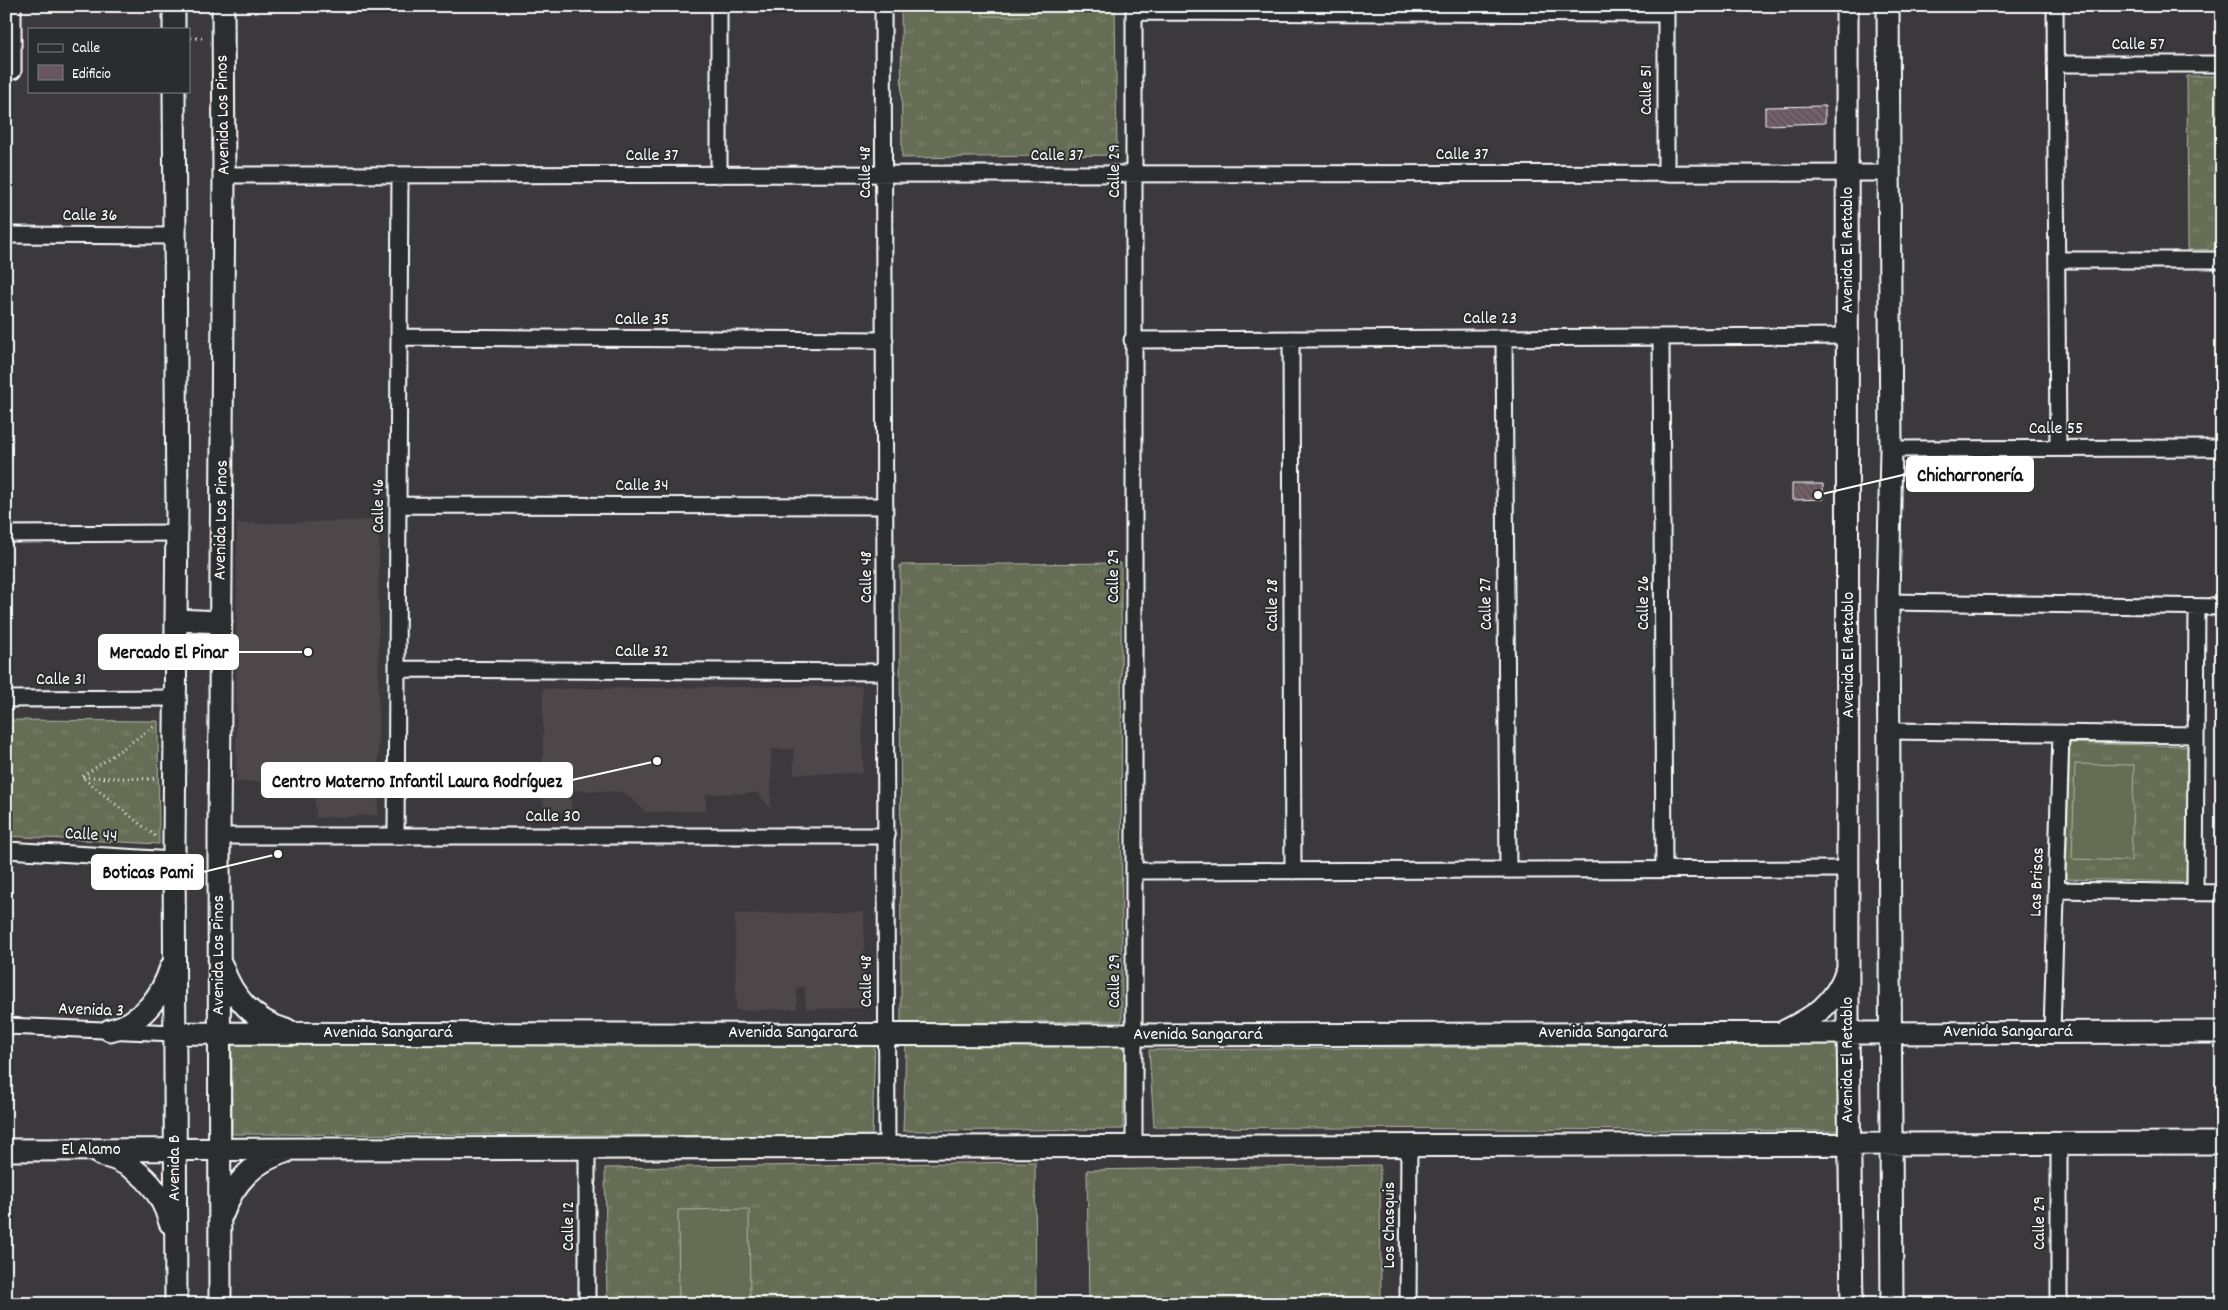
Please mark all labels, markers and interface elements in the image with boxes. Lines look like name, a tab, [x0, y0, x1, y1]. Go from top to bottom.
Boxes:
legend	[28, 28, 190, 92]
street label: Calle 57	[2111, 33, 2165, 58]
text: Calle	[72, 38, 101, 60]
street label: Avenida Los Pinos	[210, 55, 238, 175]
text: Edificio	[72, 64, 111, 86]
street label: Calle 51	[1635, 65, 1660, 115]
street label: Calle 37	[1436, 143, 1489, 168]
street label: Calle 37	[626, 144, 679, 169]
street label: Calle 37	[1031, 144, 1084, 169]
street label: Calle 29	[1103, 144, 1128, 198]
street label: Calle 48	[854, 146, 879, 198]
street label: Avenida El Retablo	[1836, 187, 1861, 313]
street label: Calle 36	[63, 204, 117, 229]
street label: Calle 23	[1463, 307, 1517, 332]
street label: Calle 35	[615, 308, 669, 333]
street label: Calle 55	[2029, 417, 2083, 442]
callout: Chicharronería	[1907, 457, 2033, 491]
street label: Avenida Los Pinos	[208, 460, 236, 580]
text: Chicharronería	[1917, 464, 2024, 491]
street label: Calle 34	[615, 474, 669, 499]
street label: Calle 46	[367, 479, 392, 533]
street label: Calle 29	[1102, 549, 1127, 603]
street label: Calle 48	[855, 551, 880, 603]
street label: Calle 26	[1632, 576, 1657, 630]
street label: Calle 27	[1474, 577, 1500, 631]
street label: Calle 28	[1261, 578, 1286, 632]
street label: Avenida El Retablo	[1837, 592, 1862, 718]
callout: Mercado El Pinar	[99, 635, 238, 669]
street label: Calle 32	[615, 640, 669, 665]
text: Mercado El Pinar	[109, 641, 230, 668]
street label: Calle 31	[36, 668, 86, 693]
callout: Centro Materno Infantil Laura Rodríguez	[262, 763, 572, 797]
text: Centro Materno Infantil Laura Rodríguez	[272, 770, 563, 797]
street label: Calle 30	[525, 805, 581, 830]
street label: Calle 44	[64, 822, 118, 850]
street label: Las Brisas	[2024, 847, 2052, 917]
callout: Boticas Pami	[92, 855, 203, 889]
text: Boticas Pami	[103, 861, 194, 888]
street label: Avenida Los Pinos	[207, 895, 232, 1015]
street label: Calle 29	[1103, 954, 1128, 1008]
street label: Calle 48	[855, 955, 880, 1007]
street label: Avenida 3	[58, 997, 124, 1025]
street label: Avenida El Retablo	[1836, 997, 1861, 1123]
street label: Avenida Sangarará	[1943, 1020, 2073, 1045]
street label: Avenida Sangarará	[323, 1021, 453, 1046]
street label: Avenida Sangarará	[728, 1021, 858, 1046]
street label: Avenida Sangarará	[1538, 1021, 1668, 1046]
street label: Avenida Sangarará	[1133, 1023, 1263, 1048]
street label: Avenida B	[163, 1135, 188, 1201]
street label: El Alamo	[61, 1138, 121, 1163]
street label: Los Chasquis	[1378, 1182, 1403, 1268]
street label: Calle 29	[2028, 1196, 2053, 1250]
street label: Calle 12	[557, 1201, 582, 1251]

